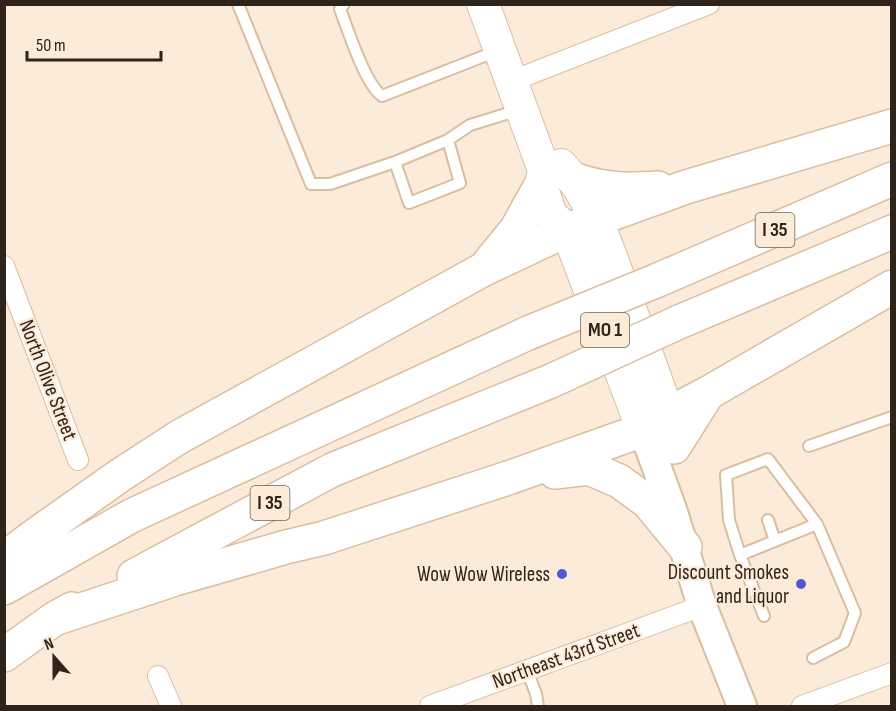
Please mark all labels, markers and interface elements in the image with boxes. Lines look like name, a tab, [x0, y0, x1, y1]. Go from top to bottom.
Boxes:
scale bar	[27, 24, 160, 62]
text: 50 m	[36, 35, 66, 56]
road number: I 35	[756, 213, 794, 247]
road number: MO 1	[581, 313, 629, 347]
street label: North Olive Street	[14, 316, 82, 444]
road number: I 35	[250, 486, 290, 520]
place label: Discount Smokes and Liquor	[668, 560, 789, 609]
place label: Wow Wow Wireless	[417, 562, 550, 587]
marker: Wow Wow Wireless	[555, 567, 569, 581]
marker: Discount Smokes and Liquor	[794, 577, 808, 591]
street label: Northeast 43rd Street	[489, 618, 643, 694]
north arrow	[24, 627, 84, 687]
text: N	[42, 634, 57, 655]

